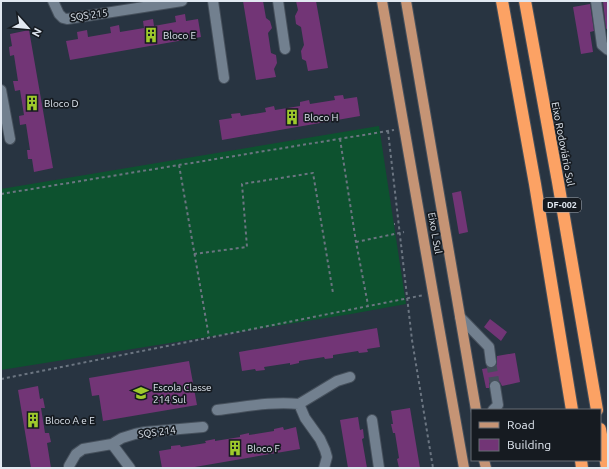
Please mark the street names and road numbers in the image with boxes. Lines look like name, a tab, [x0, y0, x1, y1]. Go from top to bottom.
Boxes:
street label: SQS 215	[70, 7, 108, 23]
street label: Eixo Rodoviário Sul	[549, 101, 577, 187]
road number: DF-002	[543, 198, 581, 212]
street label: Eixo L Sul	[426, 211, 444, 255]
street label: SQS 214	[138, 424, 177, 440]

